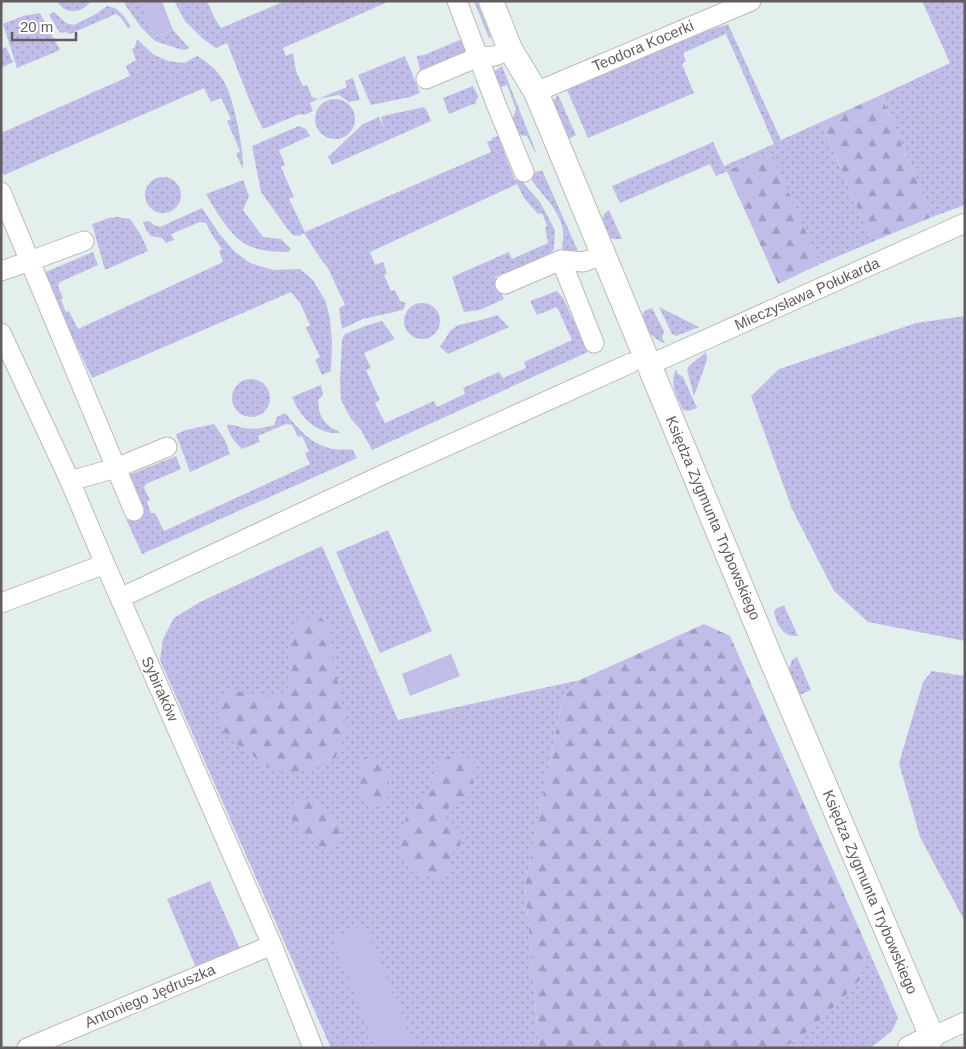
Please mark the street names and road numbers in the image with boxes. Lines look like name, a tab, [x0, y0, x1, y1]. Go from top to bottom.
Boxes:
street label: Teodora Kocerki	[590, 17, 696, 75]
street label: Mieczysława Połukarda	[732, 254, 882, 333]
street label: Księdza Zygmunta Trybowskiego	[663, 413, 764, 622]
street label: Sybiraków	[139, 654, 182, 724]
street label: Księdza Zygmunta Trybowskiego	[820, 787, 921, 996]
street label: Antoniego Jędruszka	[82, 960, 218, 1031]

